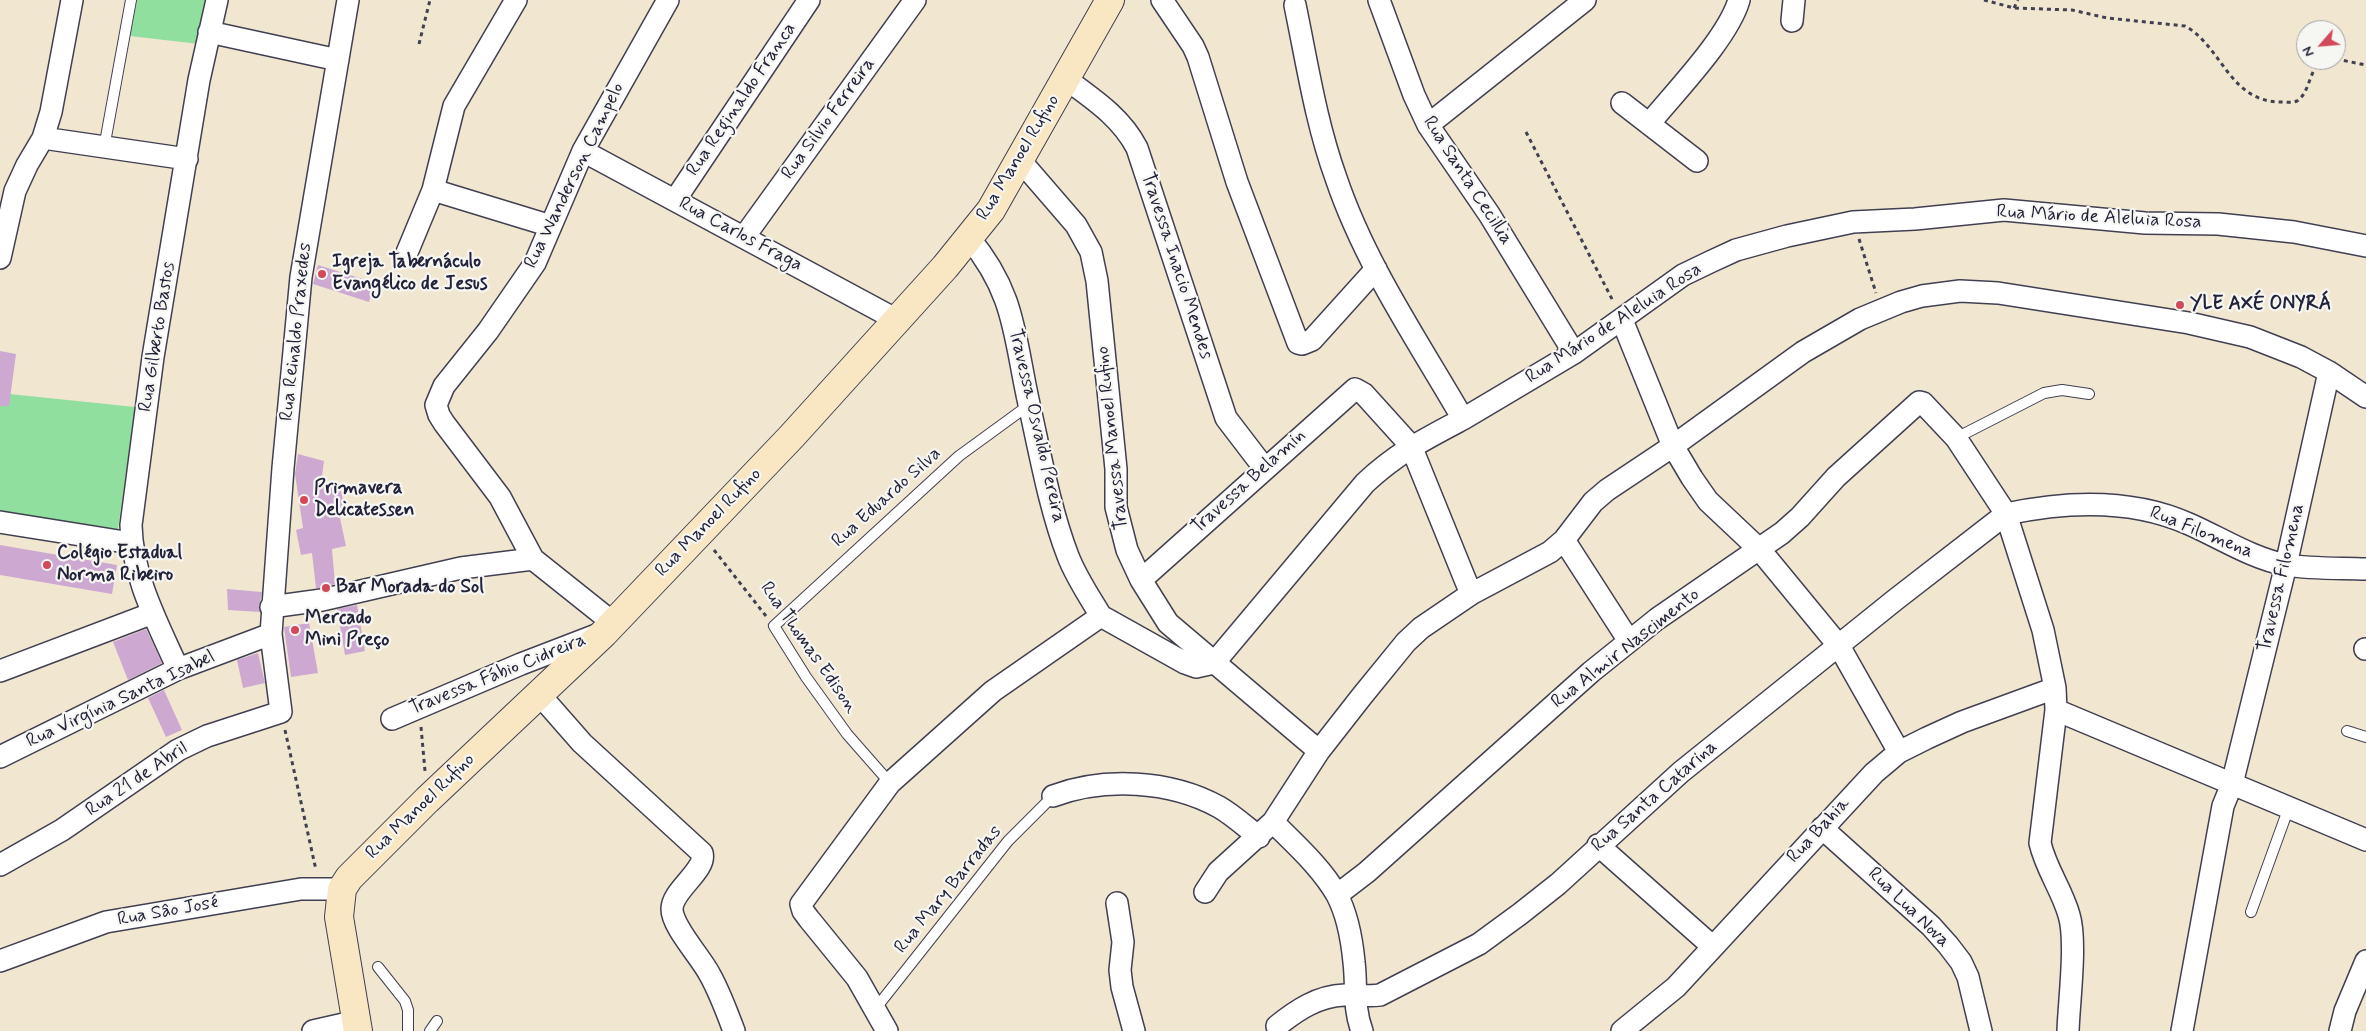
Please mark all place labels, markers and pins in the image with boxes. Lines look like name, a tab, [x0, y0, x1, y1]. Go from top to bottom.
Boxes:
place label: Igreja Tabernáculo Evangélico de Jesus	[332, 252, 488, 296]
marker: Igreja Tabernáculo Evangélico de Jesus	[316, 268, 328, 280]
place label: YLE AXÉ ONYRÁ	[2190, 294, 2331, 316]
marker: YLE AXÉ ONYRÁ	[2174, 299, 2186, 311]
place label: Primavera Delicatessen	[314, 478, 414, 522]
marker: Primavera Delicatessen	[298, 494, 310, 506]
place label: Colégio Estadual Norma Ribeiro	[57, 543, 182, 587]
marker: Colégio Estadual Norma Ribeiro	[41, 559, 53, 571]
place label: Bar Morada do Sol	[336, 577, 484, 599]
marker: Bar Morada do Sol	[320, 582, 332, 594]
place label: Mercado Mini Preço	[305, 608, 389, 652]
marker: Mercado Mini Preço	[289, 624, 301, 636]

